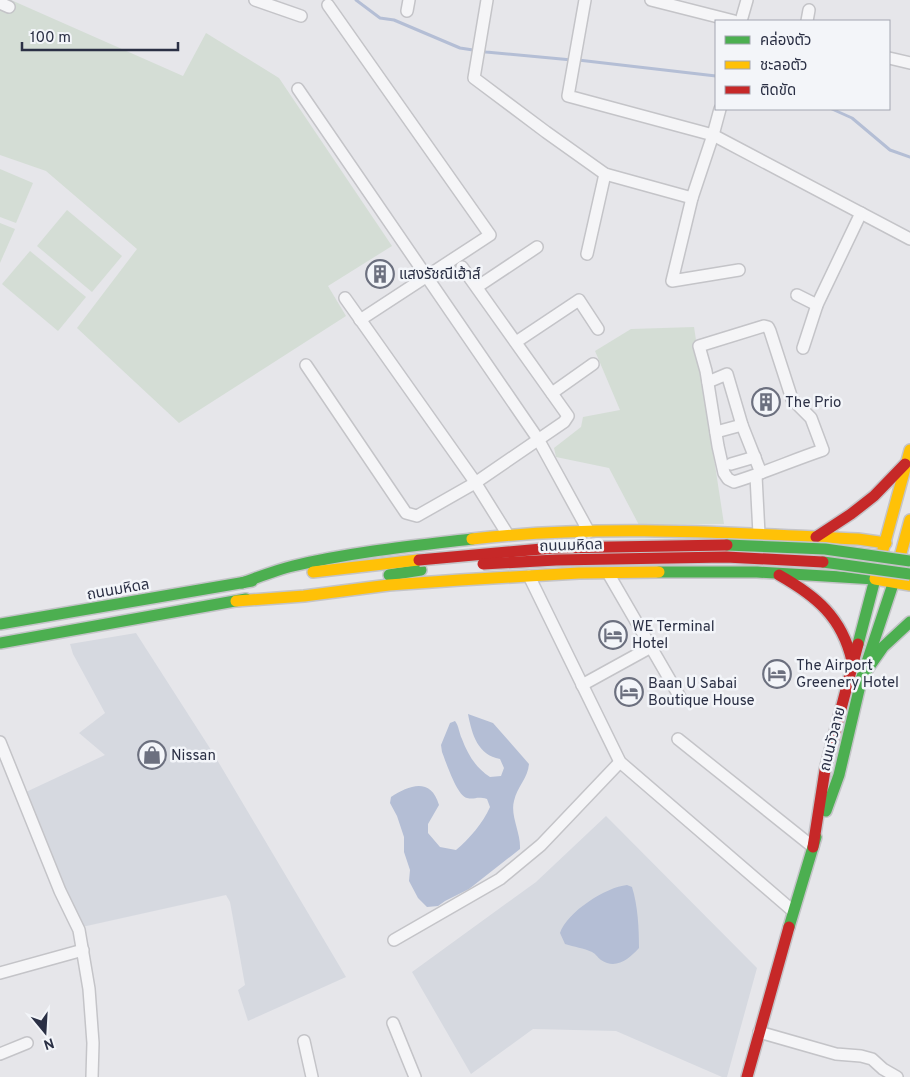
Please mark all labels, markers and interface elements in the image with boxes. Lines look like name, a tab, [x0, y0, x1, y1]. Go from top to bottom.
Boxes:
scale bar	[22, 20, 179, 52]
legend	[715, 20, 890, 110]
text: 100 m	[30, 29, 71, 48]
text: คล่องตัว	[760, 31, 811, 51]
text: ชะลอตัว	[760, 57, 807, 76]
text: ติดขัด	[760, 82, 796, 101]
building icon: แสงรัชณีเฮ้าส์	[365, 259, 395, 289]
place label: แสงรัชณีเฮ้าส์	[399, 266, 481, 285]
building icon: The Prio	[751, 387, 781, 417]
place label: The Prio	[785, 394, 841, 413]
street label: ถนนมหิดล	[539, 536, 603, 557]
street label: ถนนมหิดล	[85, 576, 151, 605]
place label: WE Terminal Hotel	[632, 618, 715, 654]
hotel icon: WE Terminal Hotel	[598, 620, 628, 650]
place label: The Airport Greenery Hotel	[796, 657, 899, 693]
hotel icon: The Airport Greenery Hotel	[762, 659, 792, 689]
place label: Baan U Sabai Boutique House	[648, 675, 755, 711]
hotel icon: Baan U Sabai Boutique House	[614, 677, 644, 707]
street label: ถนนวัวลาย	[816, 705, 851, 774]
shop icon: Nissan	[137, 740, 167, 770]
place label: Nissan	[171, 747, 216, 766]
north arrow	[20, 1007, 70, 1057]
text: N	[41, 1033, 56, 1053]

